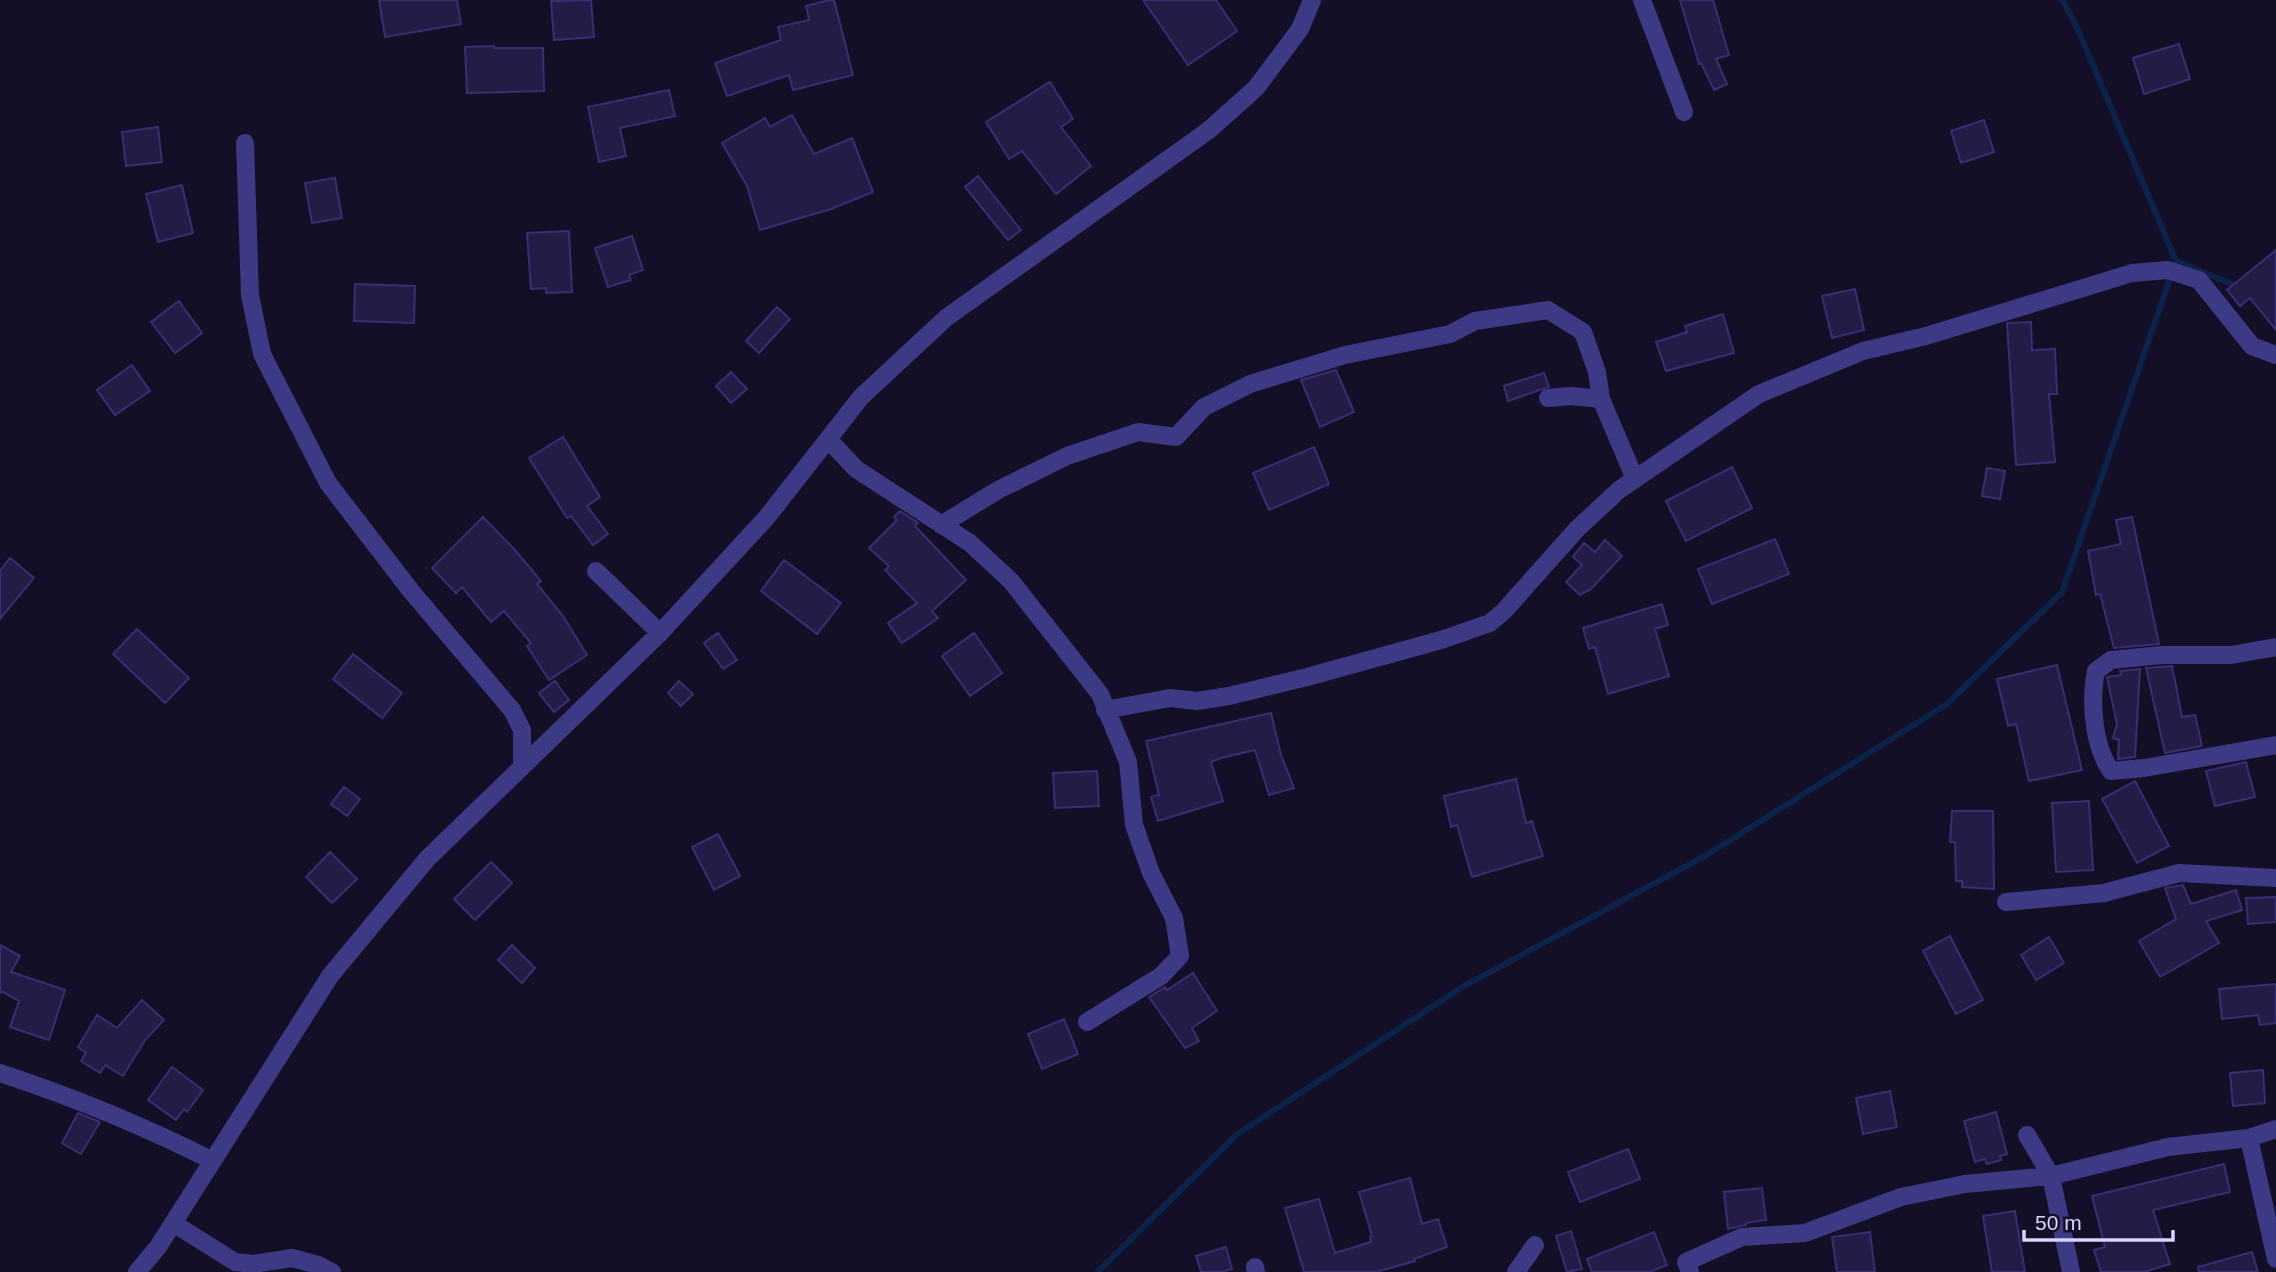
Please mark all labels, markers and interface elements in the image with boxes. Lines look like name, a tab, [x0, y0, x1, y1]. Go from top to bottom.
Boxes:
scale bar	[2024, 1198, 2173, 1242]
text: 50 m	[2035, 1211, 2082, 1234]

